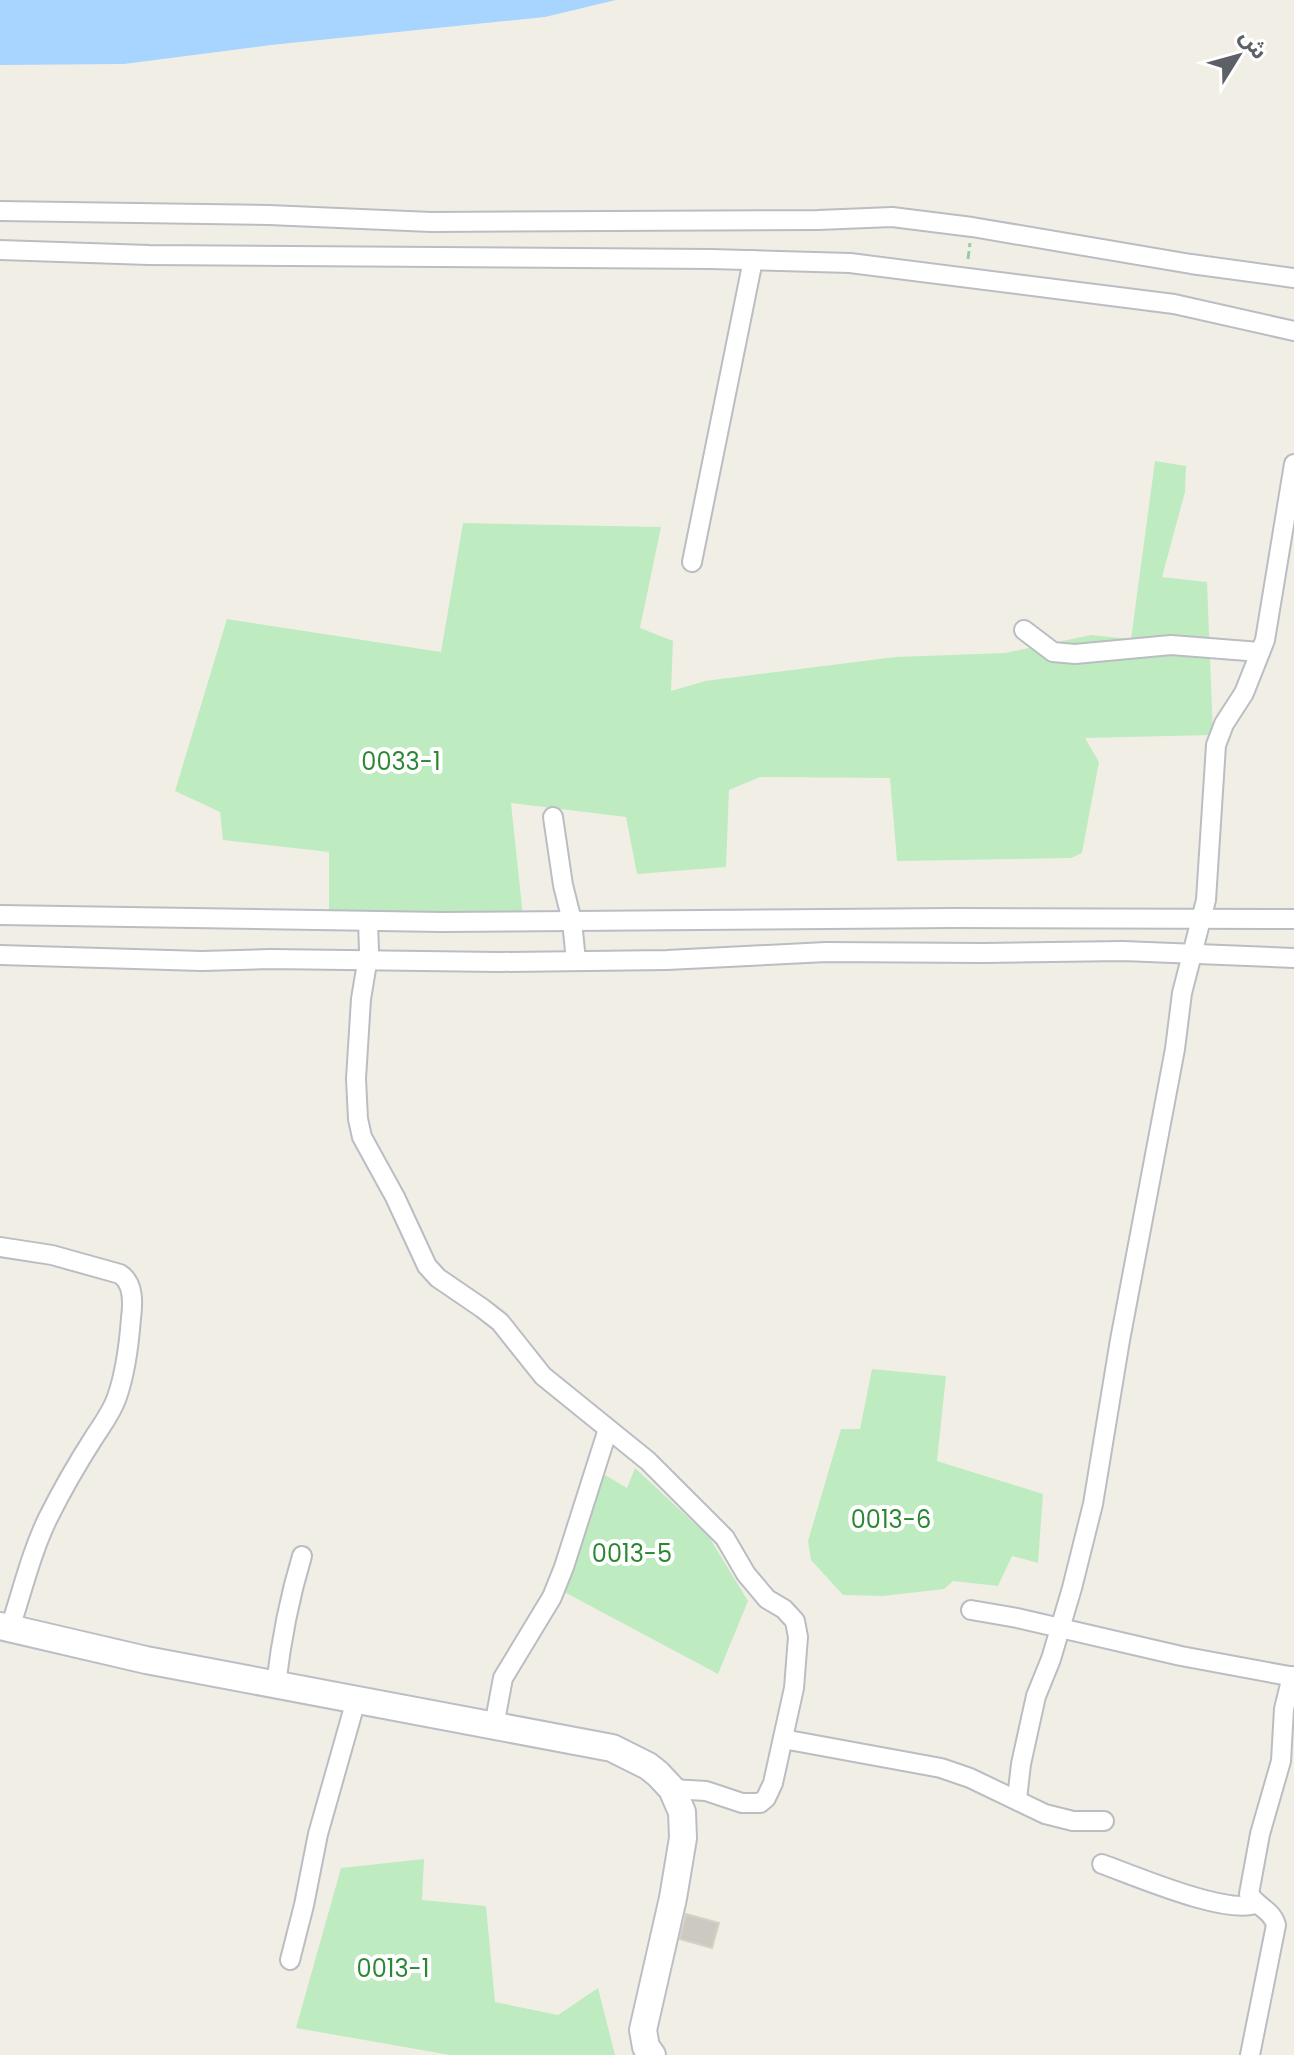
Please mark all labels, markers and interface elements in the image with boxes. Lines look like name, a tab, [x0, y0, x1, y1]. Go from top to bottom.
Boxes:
north arrow	[1198, 16, 1278, 96]
text: ش	[1232, 23, 1275, 66]
park label: 0033-1	[361, 745, 441, 778]
park label: 0013-6	[851, 1503, 931, 1536]
park label: 0013-5	[592, 1537, 672, 1570]
park label: 0013-1	[357, 1952, 429, 1985]

